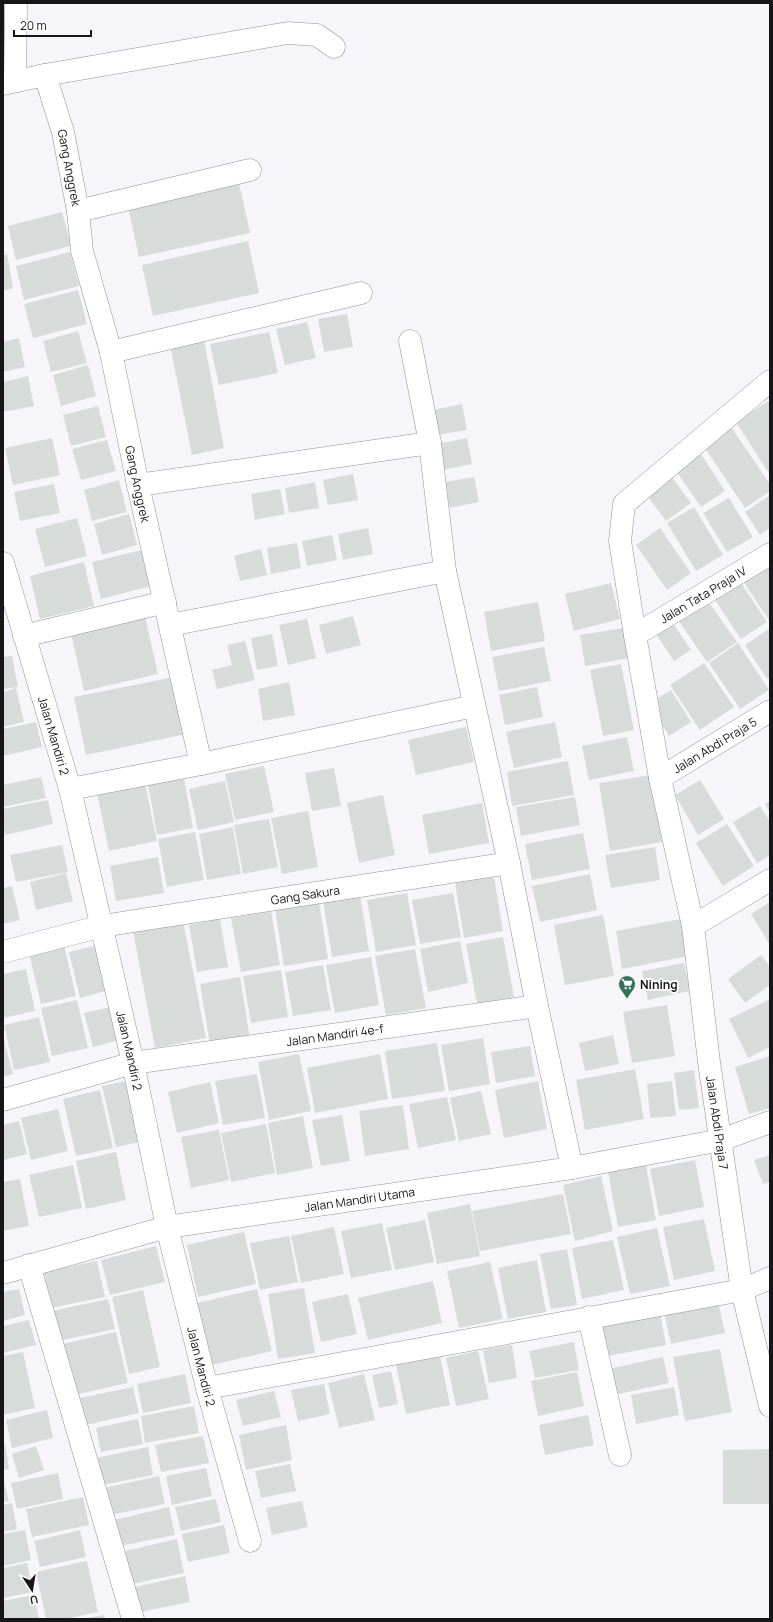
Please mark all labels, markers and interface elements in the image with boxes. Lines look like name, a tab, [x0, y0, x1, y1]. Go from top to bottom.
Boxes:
scale bar	[14, 12, 91, 38]
text: 20 m	[20, 17, 47, 34]
street label: Gang Anggrek	[54, 128, 86, 208]
street label: Gang Anggrek	[122, 444, 155, 525]
street label: Jalan Tata Praja IV	[656, 561, 750, 627]
street label: Jalan Mandiri 2	[34, 694, 74, 777]
street label: Jalan Abdi Praja 5	[670, 713, 760, 777]
street label: Gang Sakura	[269, 881, 341, 908]
supermarket icon: Nining	[617, 974, 637, 999]
place label: Nining	[640, 976, 678, 993]
street label: Jalan Mandiri 2	[113, 1009, 147, 1092]
street label: Jalan Mandiri 4e-f	[285, 1019, 385, 1050]
street label: Jalan Abdi Praja 7	[703, 1075, 733, 1171]
street label: Jalan Mandiri Utama	[303, 1182, 416, 1215]
street label: Jalan Mandiri 2	[184, 1325, 220, 1408]
north arrow	[12, 1570, 52, 1610]
text: U	[29, 1592, 40, 1608]

